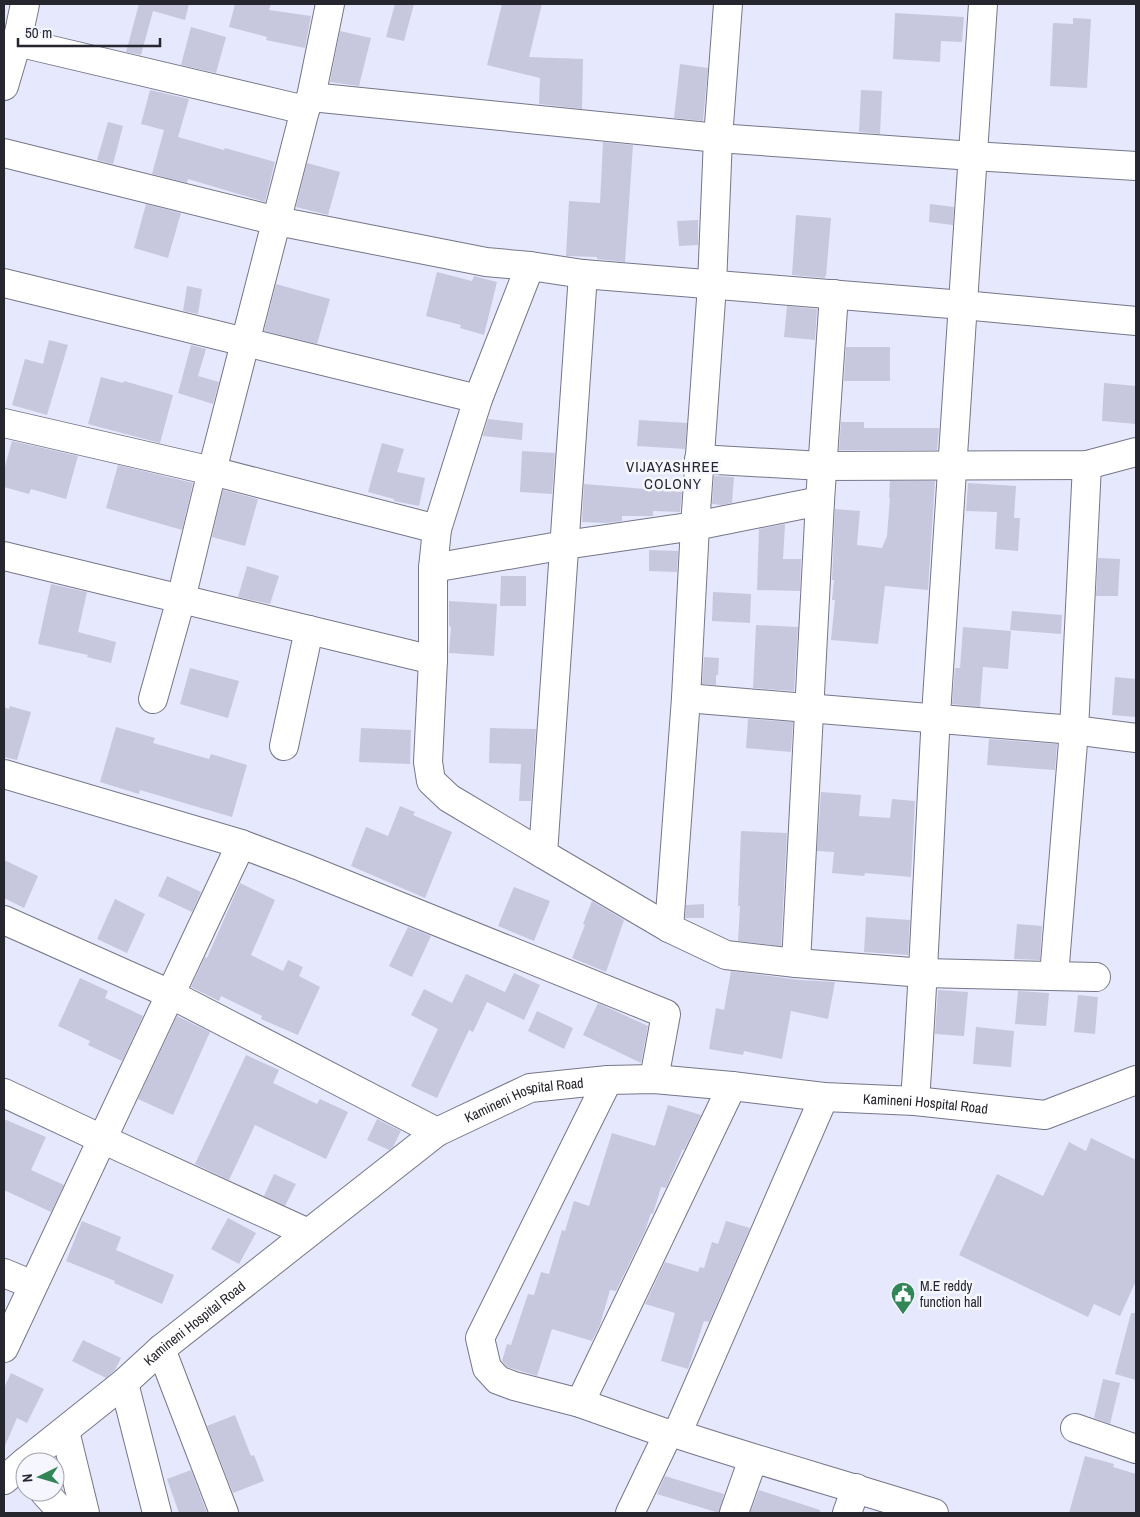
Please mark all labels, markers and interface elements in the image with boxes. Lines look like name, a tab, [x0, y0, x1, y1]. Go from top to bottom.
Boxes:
scale bar	[18, 15, 160, 47]
text: 50 m	[25, 22, 52, 43]
district label: VIJAYASHREE COLONY	[626, 456, 720, 494]
street label: Kamineni Hospital Road	[462, 1074, 584, 1127]
street label: Kamineni Hospital Road	[863, 1090, 989, 1118]
street label: Kamineni Hospital Road	[140, 1277, 249, 1370]
place label: M.E reddy function hall	[920, 1277, 982, 1311]
public building icon: M.E reddy function hall	[890, 1281, 916, 1315]
north arrow	[15, 1452, 65, 1502]
text: N	[18, 1473, 36, 1483]

